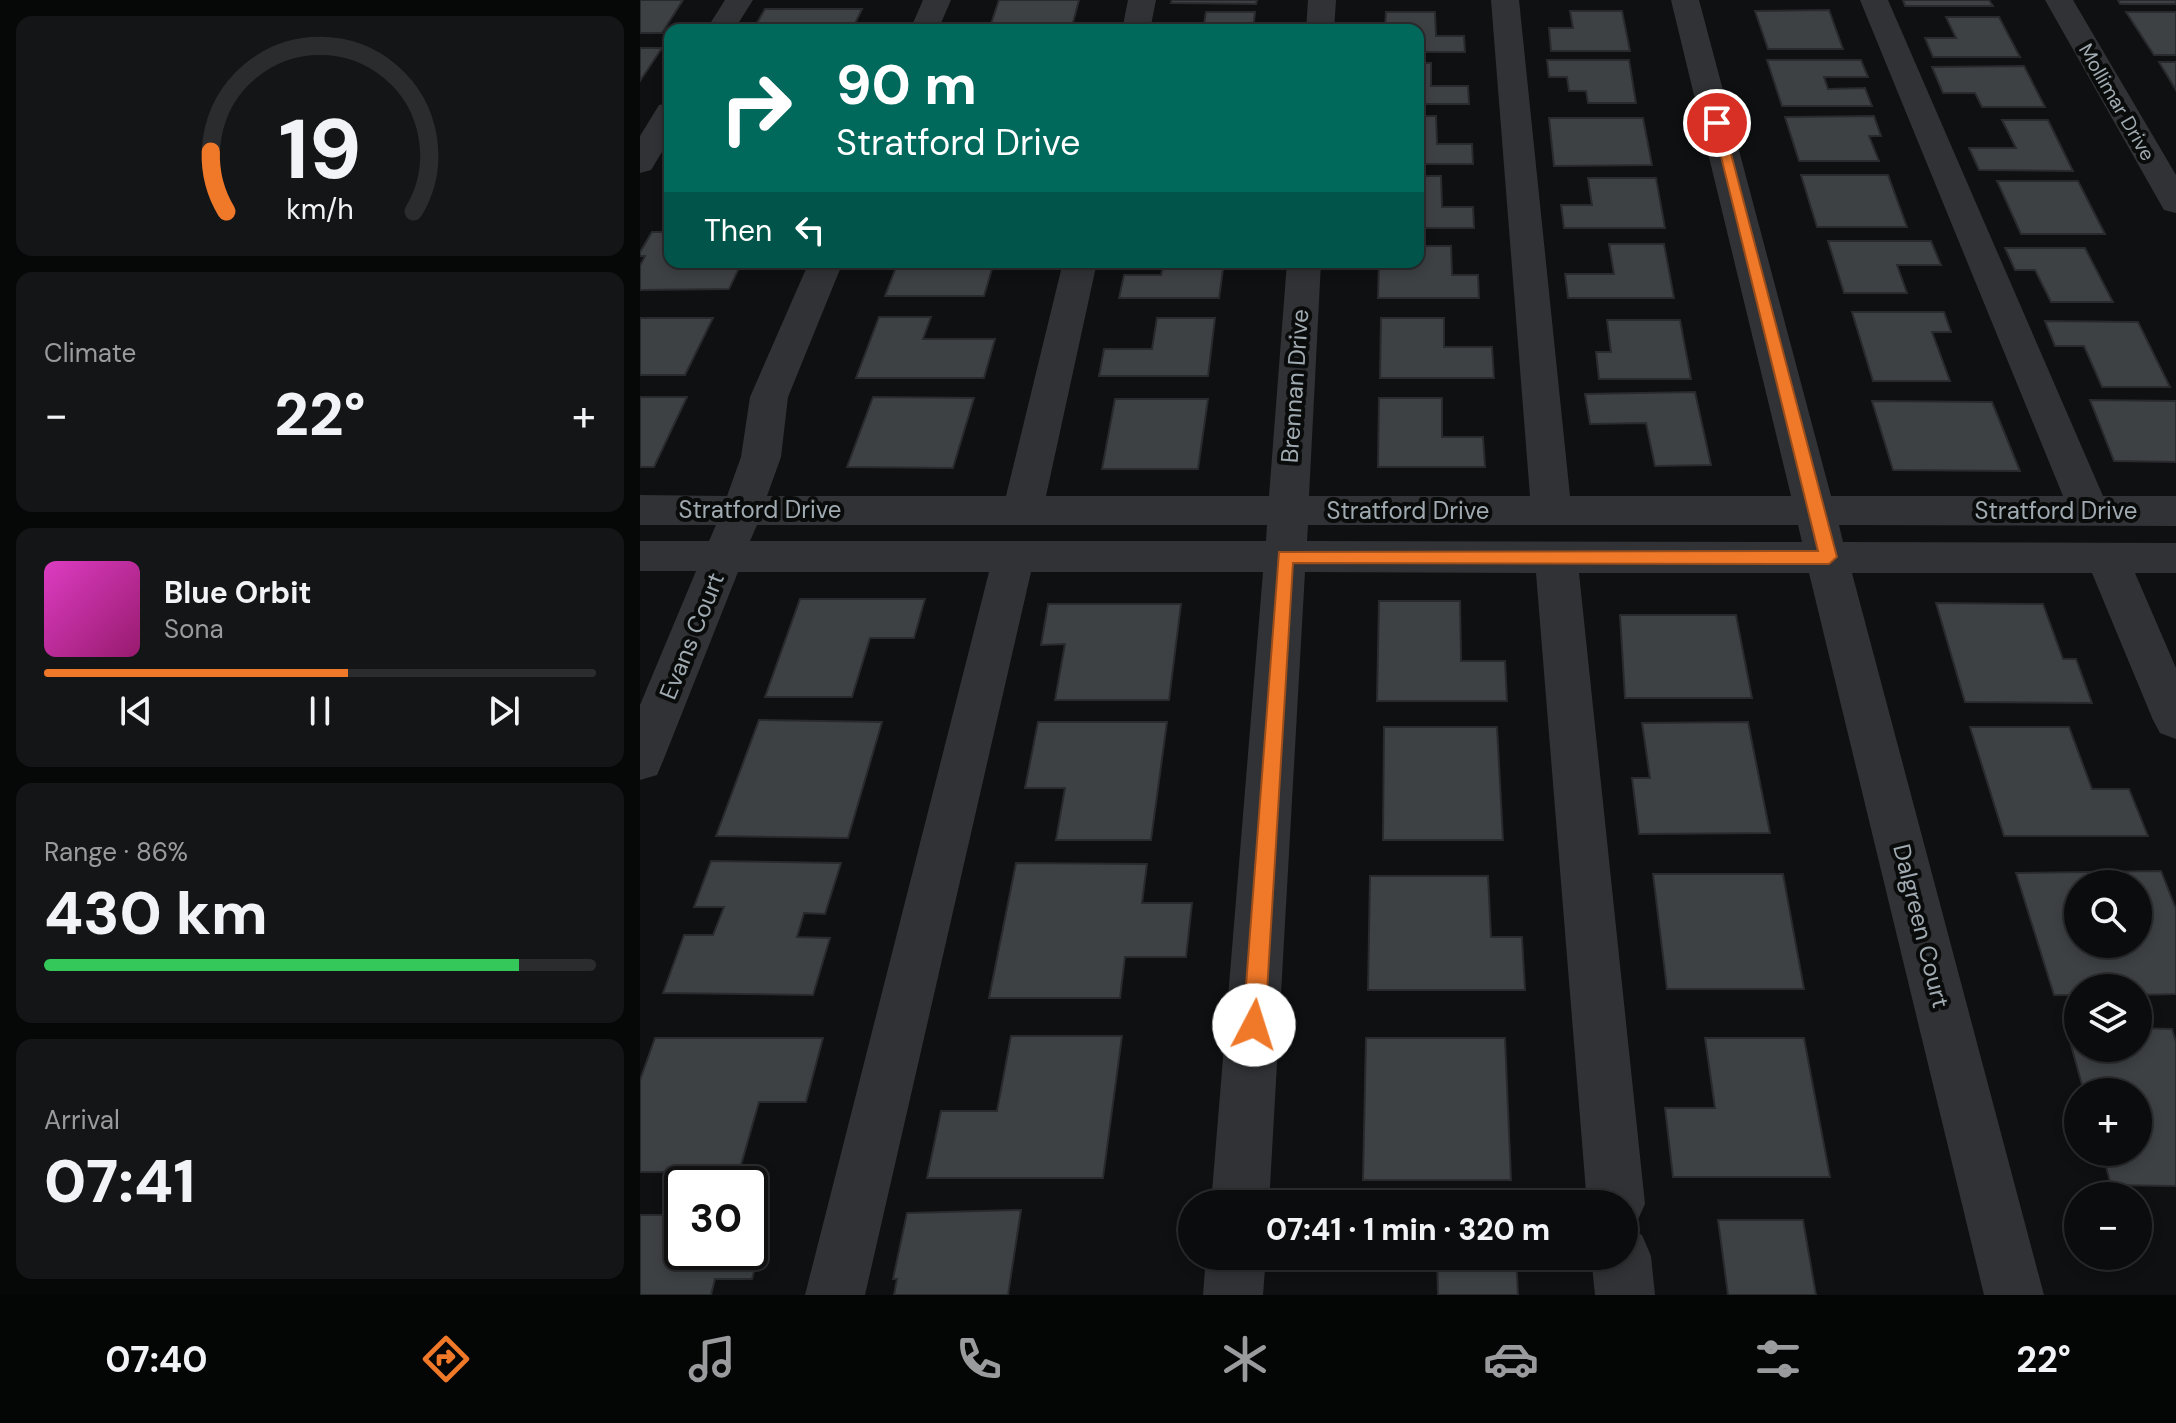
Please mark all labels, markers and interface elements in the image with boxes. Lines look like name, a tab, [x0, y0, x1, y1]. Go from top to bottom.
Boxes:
street label: Mollimar Drive	[2073, 39, 2161, 165]
text: 90 m	[836, 48, 977, 121]
icon: right	[704, 56, 808, 160]
pin	[1683, 89, 1751, 157]
text: 19	[278, 94, 362, 203]
icon: arrive	[1695, 101, 1739, 145]
text: Stratford Drive	[836, 119, 1080, 166]
text: km/h	[286, 191, 354, 228]
icon: left	[788, 208, 832, 252]
text: Then	[704, 211, 772, 250]
street label: Brennan Drive	[1274, 308, 1315, 464]
text: Climate	[44, 336, 136, 370]
text: 22°	[274, 375, 366, 454]
text: −	[44, 386, 68, 444]
text: +	[572, 386, 596, 444]
street label: Stratford Drive	[679, 494, 841, 525]
street label: Stratford Drive	[1327, 495, 1489, 526]
street label: Stratford Drive	[1975, 495, 2137, 526]
street label: Evans Court	[652, 568, 731, 704]
text: Blue Orbit	[164, 573, 311, 612]
text: Sona	[164, 612, 224, 646]
icon: previous	[114, 689, 158, 733]
icon: pause	[298, 689, 342, 733]
icon: next	[482, 689, 526, 733]
text: Range · 86%	[44, 835, 188, 869]
street label: Dalgreen Court	[1886, 841, 1957, 1011]
map controls	[2064, 870, 2152, 1270]
button: search	[2064, 870, 2152, 958]
text: 430 km	[44, 874, 268, 953]
button: layers	[2064, 974, 2152, 1062]
position arrow	[1212, 983, 1296, 1067]
button: +	[2064, 1078, 2152, 1166]
text: Arrival	[44, 1103, 120, 1137]
text: 07:41	[44, 1142, 195, 1221]
speed limit sign: 30	[664, 1166, 768, 1270]
button: −	[2064, 1182, 2152, 1270]
text: 07:41 · 1 min · 320 m	[1266, 1210, 1550, 1249]
icon: directions	[418, 1331, 474, 1387]
icon: music	[684, 1331, 740, 1387]
icon: phone	[951, 1331, 1007, 1387]
icon: climate	[1217, 1331, 1273, 1387]
icon: car	[1483, 1331, 1539, 1387]
icon: filters	[1750, 1331, 1806, 1387]
text: 07:40	[105, 1336, 208, 1383]
text: 22°	[2016, 1336, 2071, 1383]

